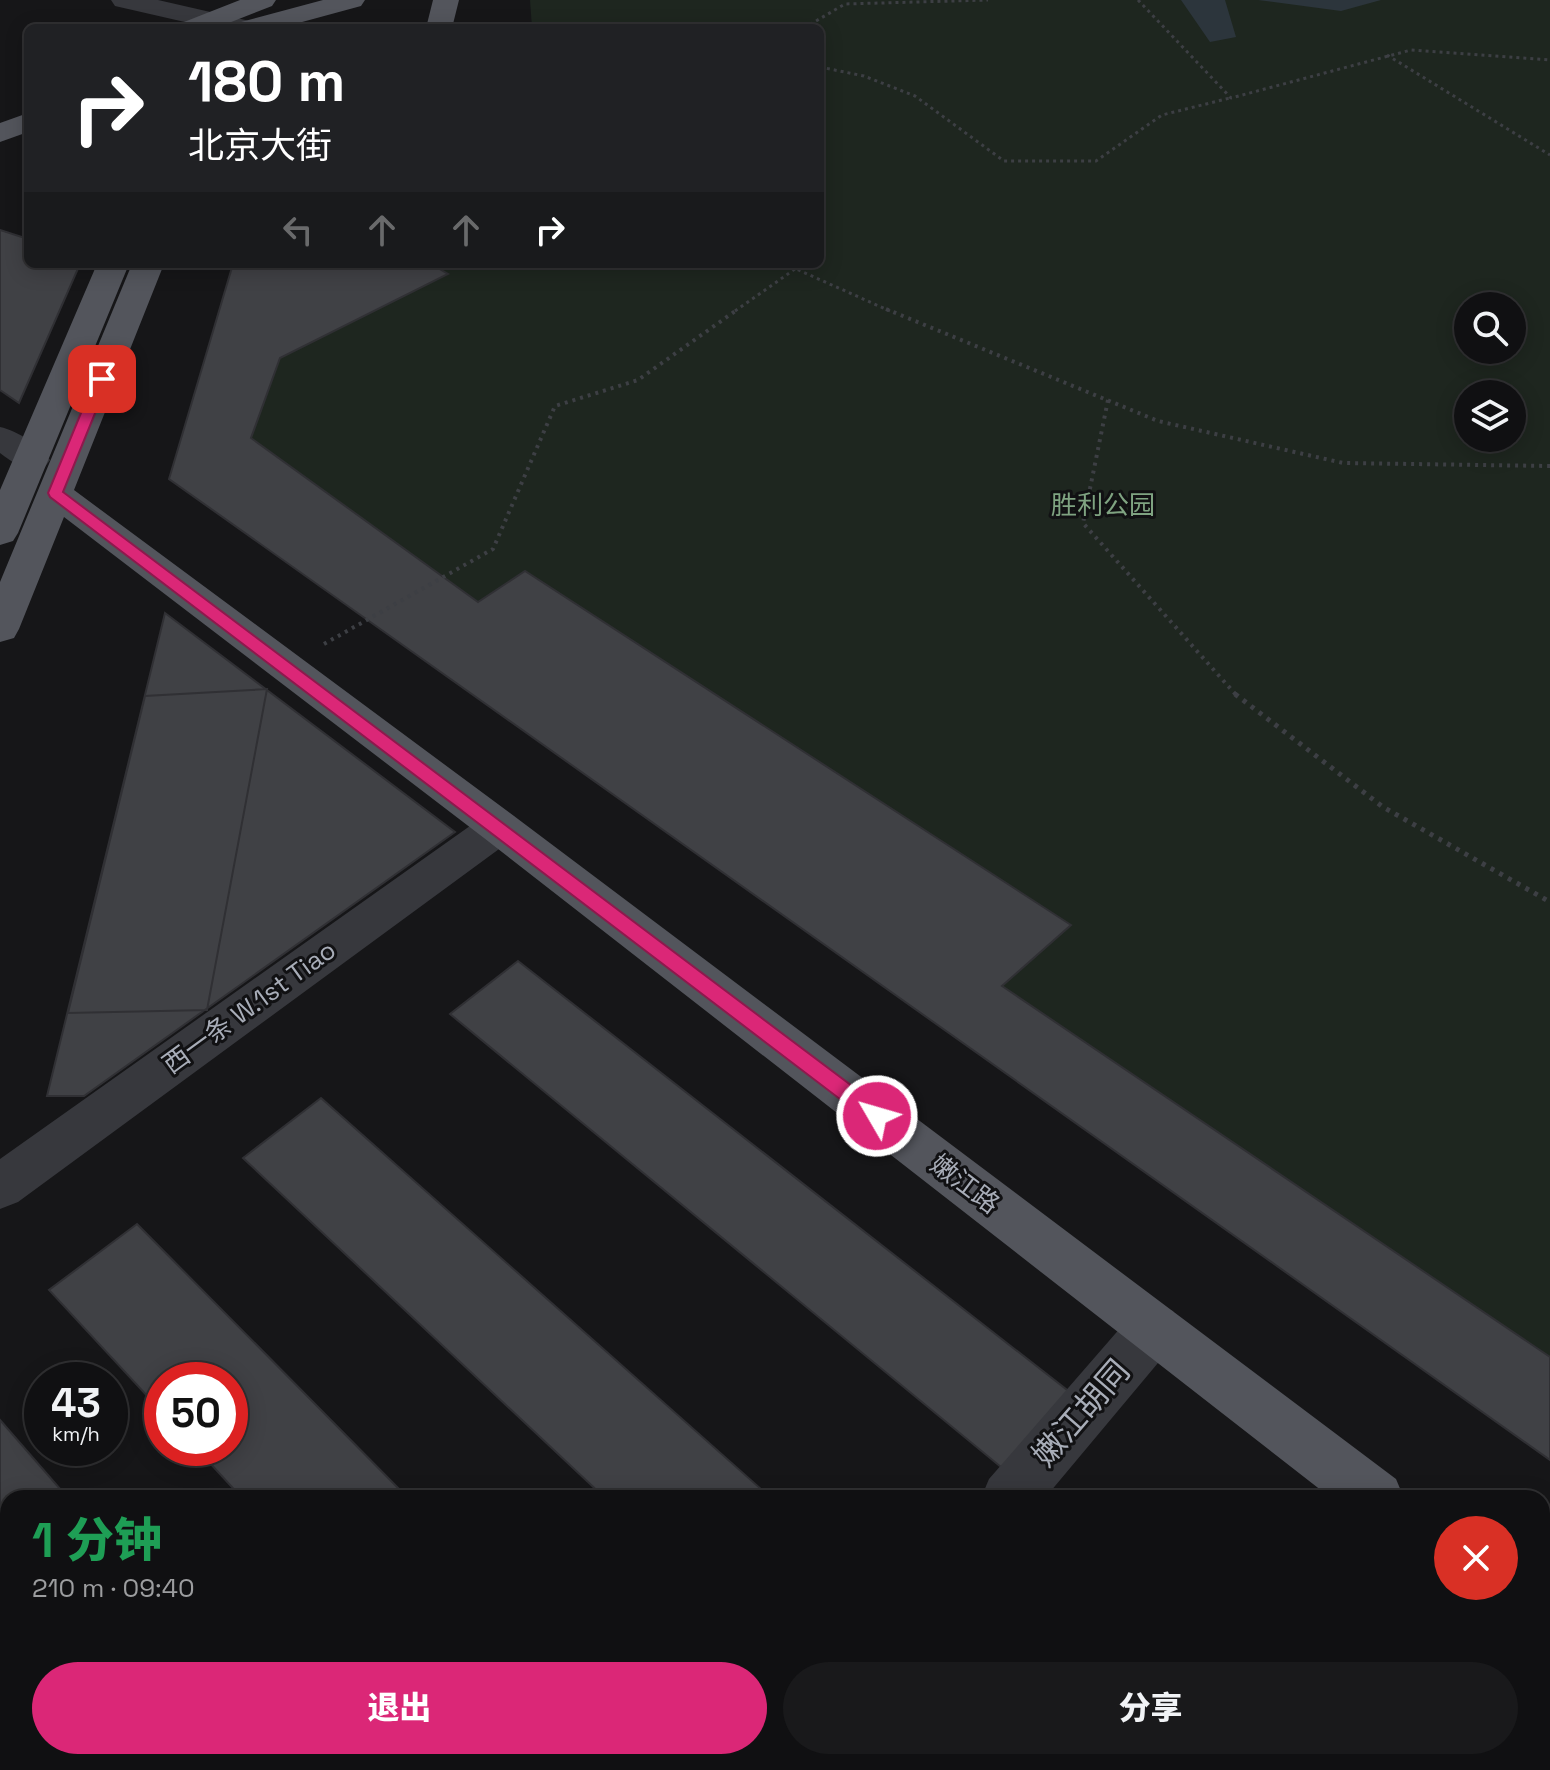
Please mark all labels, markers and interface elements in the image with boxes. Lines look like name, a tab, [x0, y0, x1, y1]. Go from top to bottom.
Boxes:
text: 180 m	[188, 46, 345, 117]
icon: right	[56, 56, 160, 160]
text: 北京大街	[188, 123, 332, 169]
icon: left	[276, 208, 320, 252]
icon: ahead	[360, 208, 404, 252]
icon: ahead	[444, 208, 488, 252]
icon: right	[528, 208, 572, 252]
map controls	[1454, 292, 1526, 452]
button: search	[1454, 292, 1526, 364]
pin	[68, 345, 136, 413]
icon: arrive	[80, 357, 124, 401]
button: layers	[1454, 380, 1526, 452]
park label: 胜利公园	[1051, 488, 1155, 522]
street label: 西一条 W.1st Tiao	[156, 933, 342, 1081]
position arrow	[835, 1074, 919, 1158]
street label: 嫩江路	[924, 1147, 1006, 1221]
street label: 嫩江胡同	[1024, 1352, 1138, 1474]
speed limit sign: 50	[144, 1362, 248, 1466]
text: 43	[51, 1378, 101, 1429]
text: km/h	[52, 1421, 100, 1447]
text: 1 分钟	[32, 1510, 162, 1571]
button: close	[1434, 1516, 1518, 1600]
text: 210 m · 09:40	[32, 1571, 195, 1605]
button: 退出	[32, 1662, 767, 1754]
button: 分享	[783, 1662, 1518, 1754]

